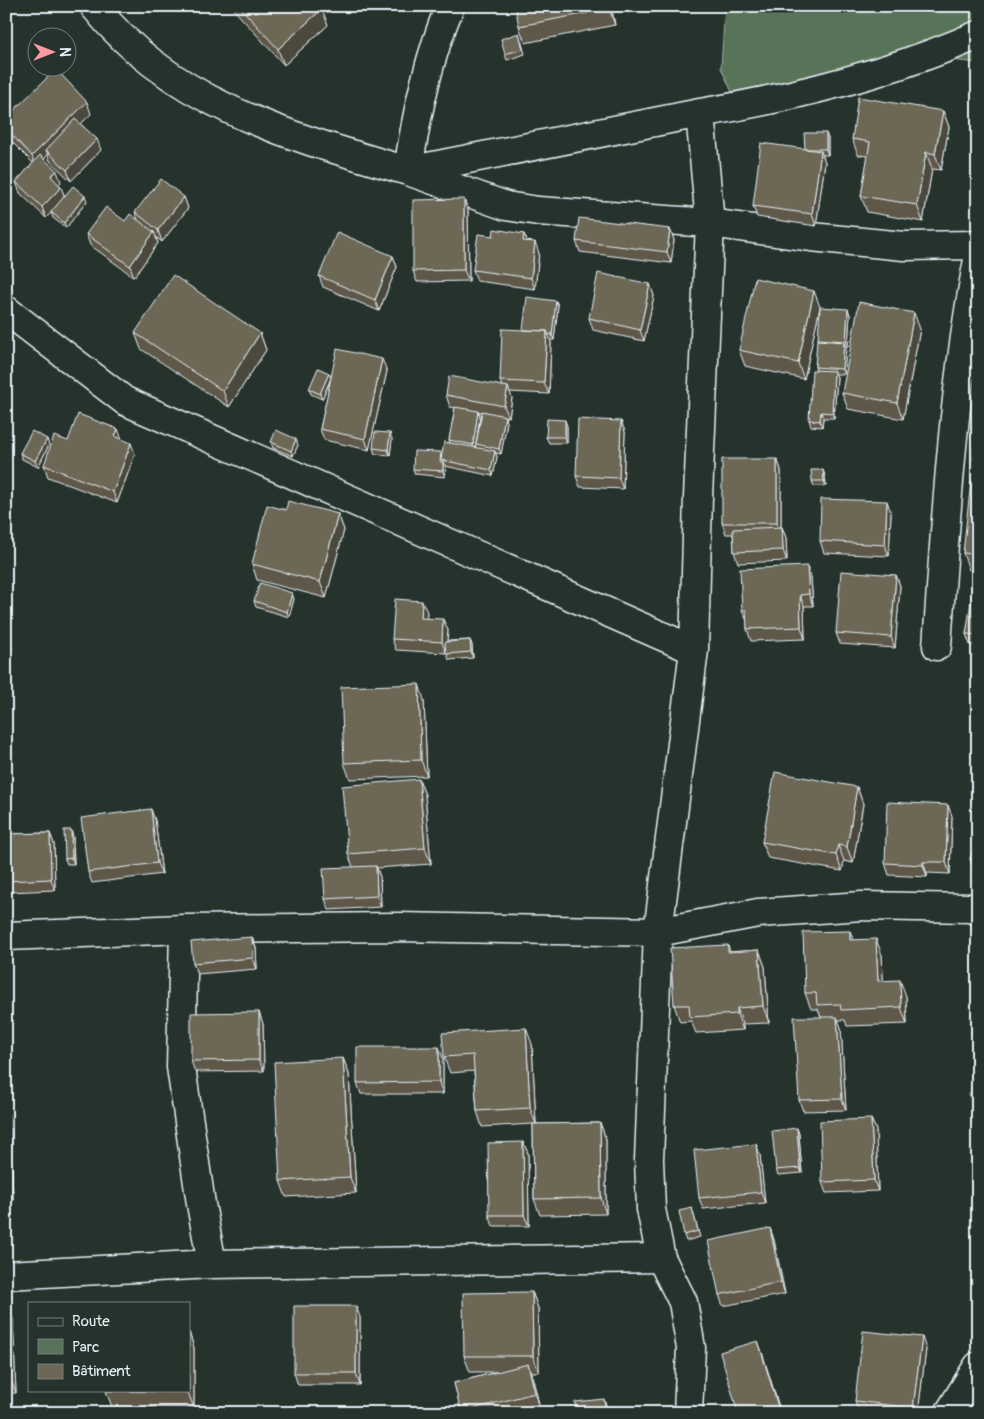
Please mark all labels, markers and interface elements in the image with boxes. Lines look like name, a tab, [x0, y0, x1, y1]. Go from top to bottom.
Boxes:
north arrow	[28, 28, 78, 78]
text: N	[56, 47, 73, 57]
legend	[28, 1302, 190, 1392]
text: Route	[72, 1312, 110, 1331]
text: Parc	[72, 1338, 100, 1357]
text: Bâtiment	[72, 1362, 132, 1381]

